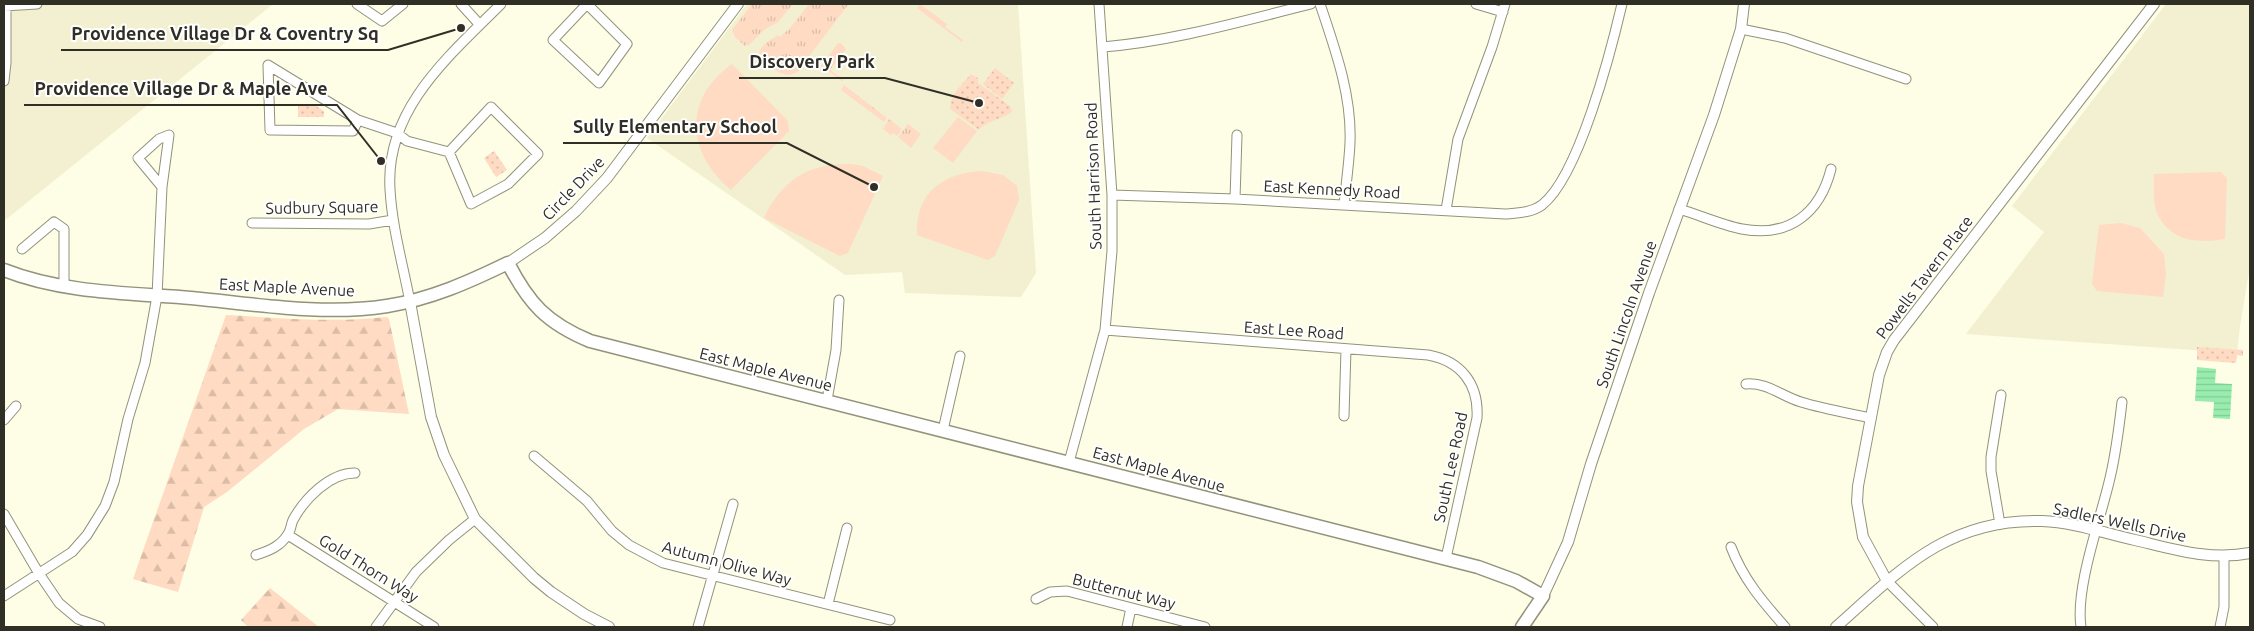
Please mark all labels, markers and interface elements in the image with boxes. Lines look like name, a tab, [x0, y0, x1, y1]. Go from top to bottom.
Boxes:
callout: Providence Village Dr & Coventry Sq	[61, 17, 388, 50]
text: Providence Village Dr & Coventry Sq	[71, 23, 379, 43]
callout: Discovery Park	[739, 45, 885, 78]
text: Discovery Park	[749, 51, 875, 71]
callout: Providence Village Dr & Maple Ave	[24, 72, 337, 105]
text: Providence Village Dr & Maple Ave	[34, 78, 328, 98]
street label: South Harrison Road	[1081, 102, 1105, 250]
callout: Sully Elementary School	[563, 110, 787, 143]
text: Sully Elementary School	[573, 116, 778, 136]
street label: Circle Drive	[538, 152, 608, 224]
street label: East Kennedy Road	[1263, 176, 1401, 202]
street label: Sudbury Square	[265, 197, 379, 217]
street label: Powells Tavern Place	[1872, 212, 1976, 342]
street label: South Lincoln Avenue	[1592, 238, 1660, 390]
street label: East Maple Avenue	[219, 274, 355, 300]
street label: East Lee Road	[1243, 318, 1345, 342]
street label: East Maple Avenue	[698, 344, 834, 394]
street label: South Lee Road	[1430, 410, 1470, 524]
street label: East Maple Avenue	[1091, 443, 1227, 495]
street label: Sadlers Wells Drive	[2052, 499, 2188, 545]
street label: Gold Thorn Way	[316, 530, 422, 606]
street label: Autumn Olive Way	[661, 537, 794, 589]
street label: Butternut Way	[1071, 570, 1178, 613]

